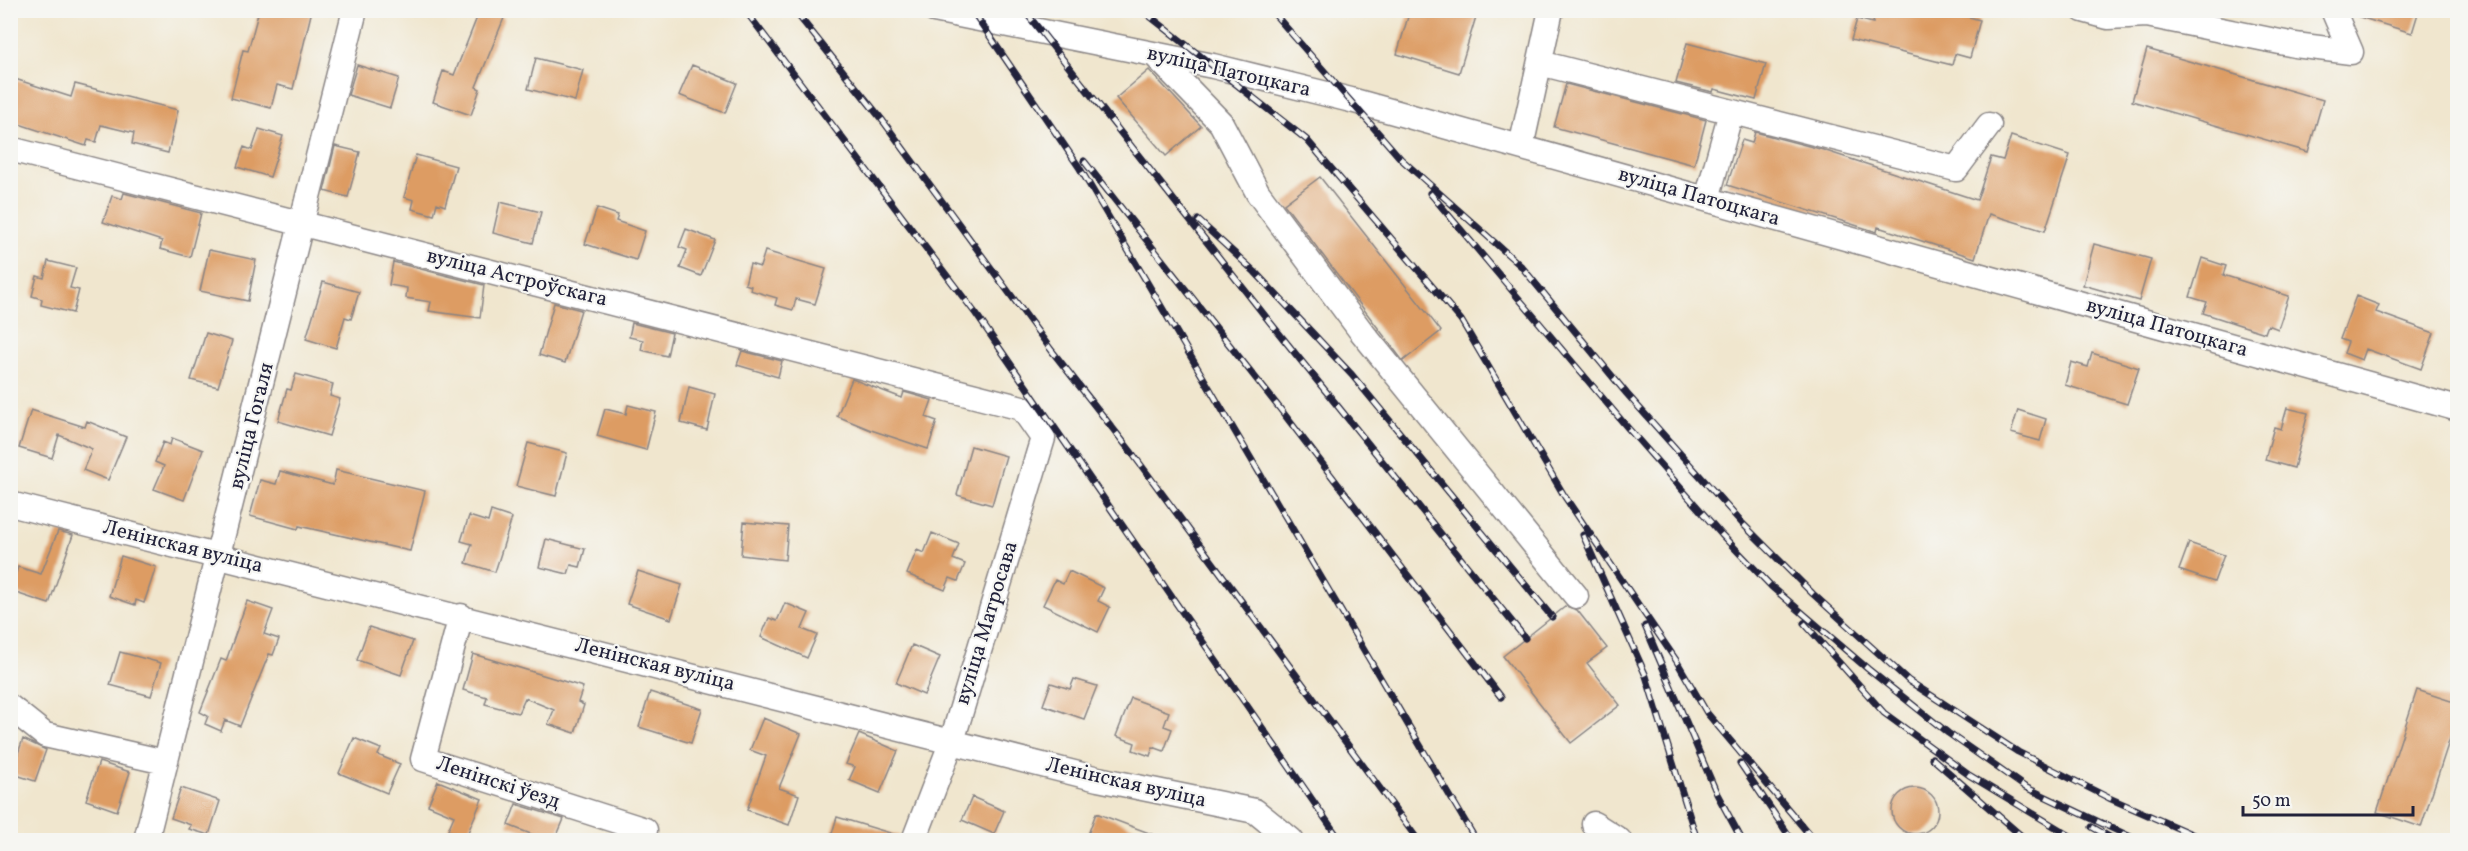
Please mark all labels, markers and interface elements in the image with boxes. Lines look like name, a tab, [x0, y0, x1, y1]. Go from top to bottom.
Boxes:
street label: вуліца Патоцкага	[1144, 39, 1314, 105]
street label: вуліца Патоцкага	[1615, 160, 1783, 234]
street label: вуліца Астроўскага	[424, 242, 610, 314]
street label: вуліца Патоцкага	[2083, 291, 2251, 365]
street label: вуліца Гогаля	[222, 360, 282, 492]
street label: Ленінская вуліца	[100, 513, 266, 581]
street label: вуліца Матросава	[948, 538, 1026, 708]
street label: Ленінская вуліца	[572, 631, 738, 699]
street label: Ленінскі ўезд	[432, 749, 564, 817]
street label: Ленінская вуліца	[1043, 750, 1209, 816]
scale bar	[2243, 779, 2412, 817]
text: 50 m	[2252, 789, 2291, 814]

